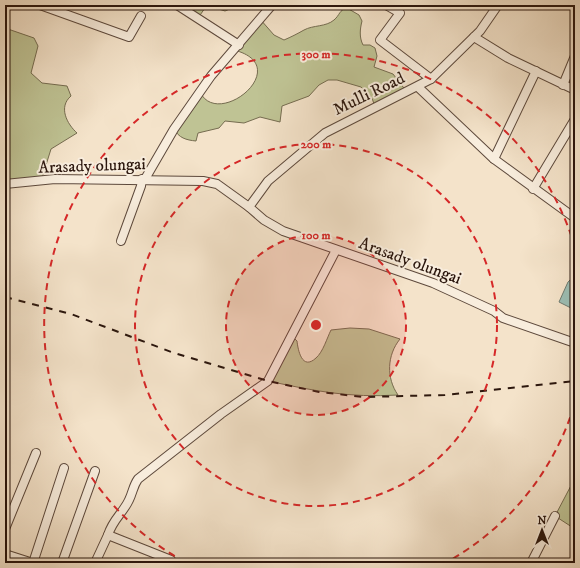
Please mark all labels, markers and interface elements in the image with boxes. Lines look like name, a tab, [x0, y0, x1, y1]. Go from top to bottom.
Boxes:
text: 300 m	[302, 47, 330, 62]
street label: Mulli Road	[330, 67, 409, 121]
text: 200 m	[301, 137, 331, 152]
street label: Arasady olungai	[38, 153, 146, 179]
text: 100 m	[302, 228, 330, 243]
street label: Arasady olungai	[356, 232, 464, 290]
centre of rings	[309, 318, 323, 332]
north arrow	[522, 510, 562, 550]
text: N	[537, 514, 547, 528]

